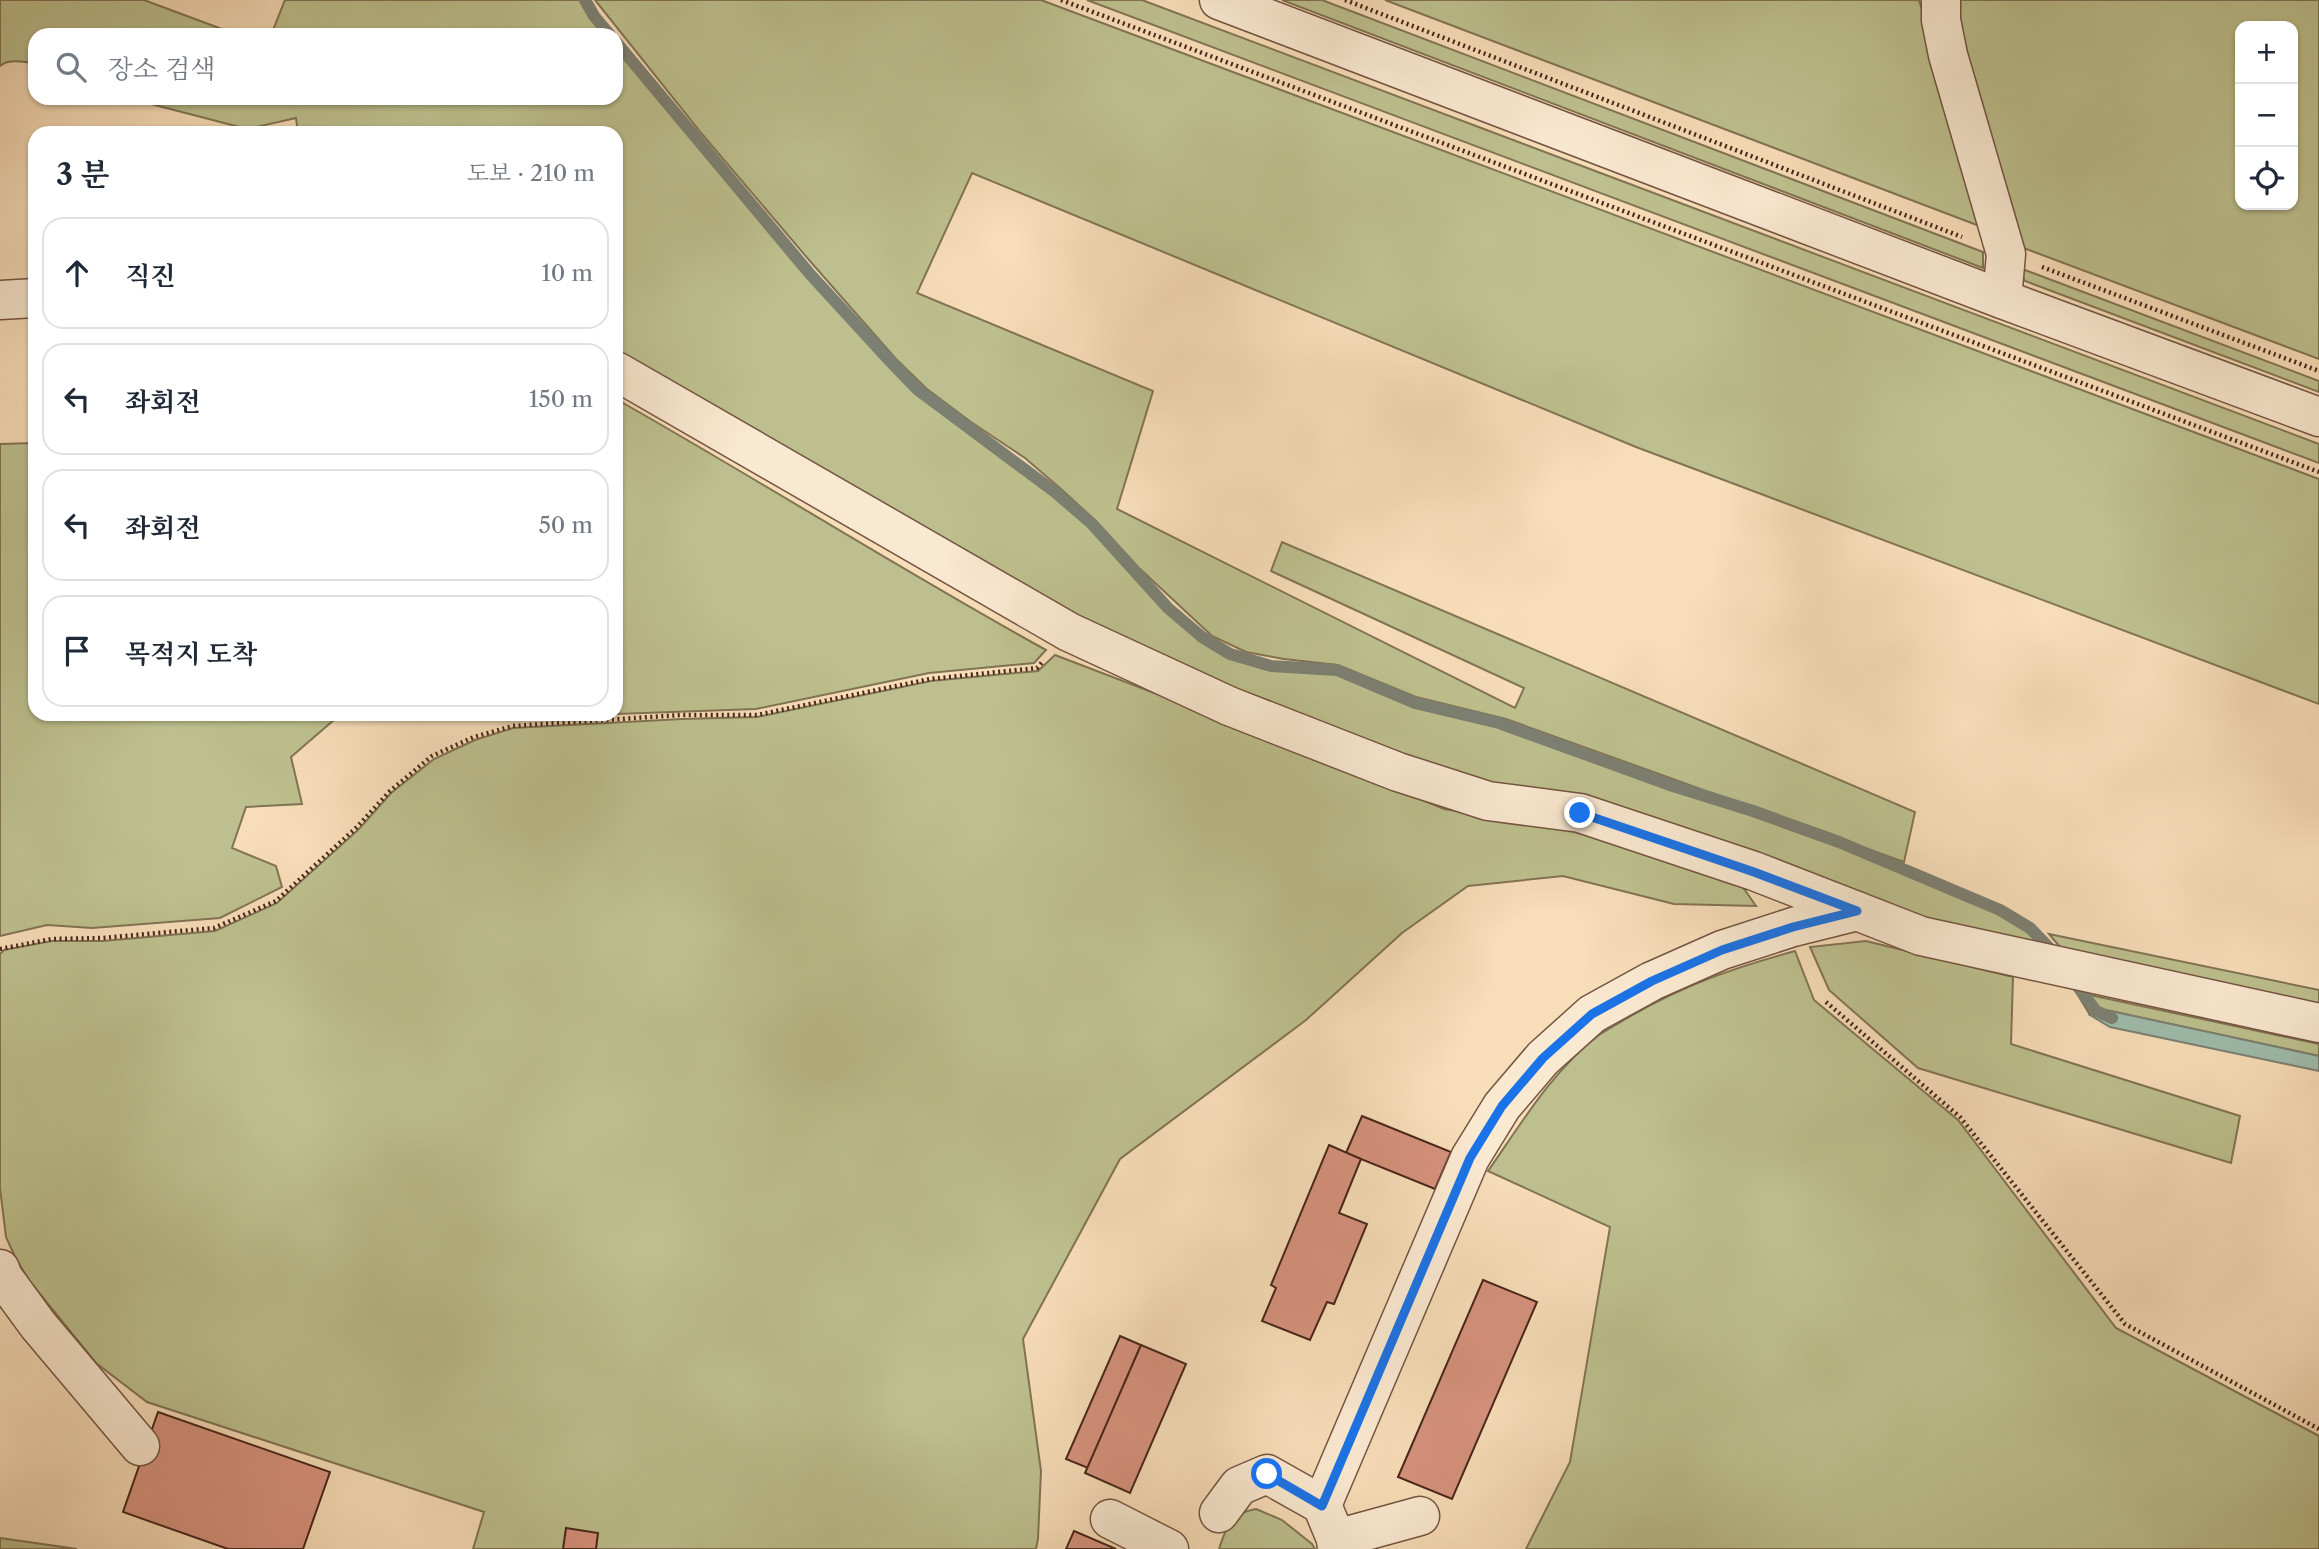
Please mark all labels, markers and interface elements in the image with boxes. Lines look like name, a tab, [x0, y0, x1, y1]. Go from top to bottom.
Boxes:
map controls	[2235, 21, 2298, 210]
button: +	[2235, 21, 2298, 84]
search box	[28, 28, 623, 105]
icon: search	[52, 48, 90, 86]
text: 장소 검색	[108, 53, 215, 85]
button: −	[2235, 84, 2298, 147]
button: locate	[2235, 147, 2298, 210]
text: 3 분	[56, 156, 109, 193]
text: 도보 · 210 m	[467, 159, 595, 187]
icon: ahead	[58, 254, 96, 292]
text: 10 m	[541, 259, 593, 287]
text: 직진	[125, 260, 175, 292]
icon: left	[58, 380, 96, 418]
text: 150 m	[529, 385, 593, 413]
text: 좌회전	[125, 386, 200, 418]
icon: left	[58, 506, 96, 544]
text: 50 m	[538, 511, 593, 539]
text: 좌회전	[125, 512, 200, 544]
icon: arrive	[58, 632, 96, 670]
text: 목적지 도착	[125, 638, 257, 670]
route end	[1564, 797, 1595, 828]
route start	[1251, 1458, 1282, 1489]

